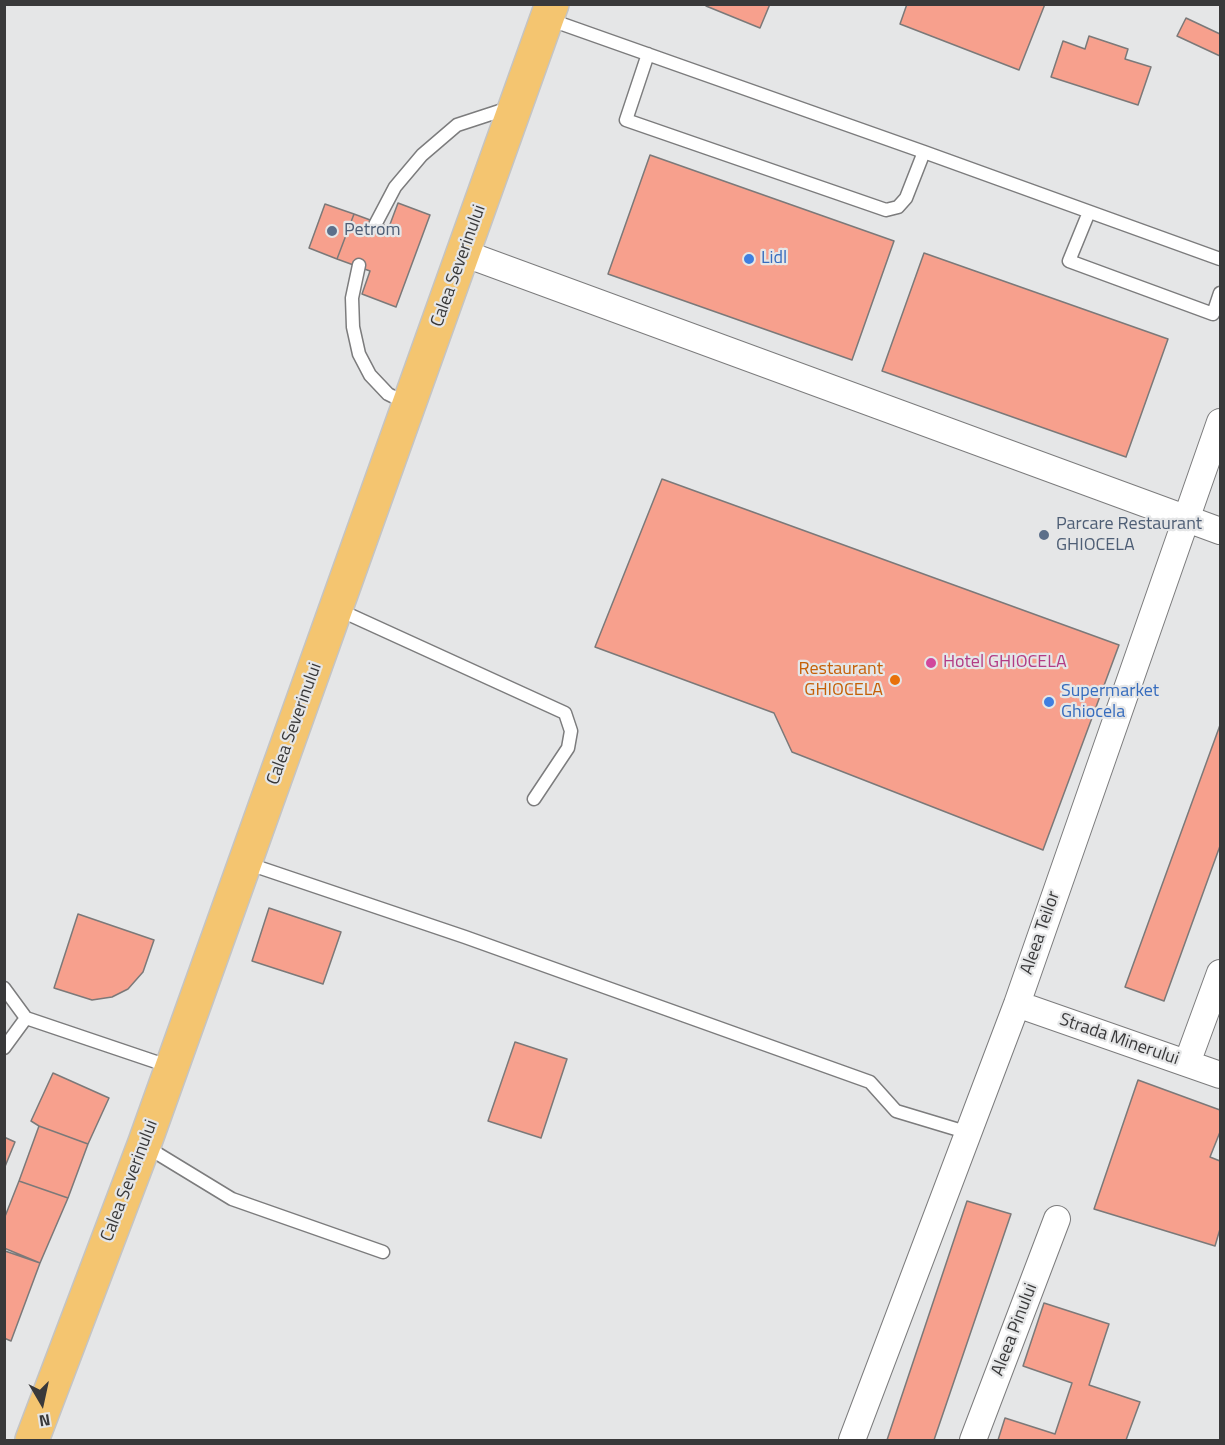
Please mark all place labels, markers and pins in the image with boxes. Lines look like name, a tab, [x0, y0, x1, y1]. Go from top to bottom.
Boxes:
place label: Petrom	[344, 220, 401, 242]
marker: Petrom	[325, 224, 339, 238]
place label: Lidl	[761, 248, 787, 270]
marker: Lidl	[742, 252, 756, 266]
place label: Parcare Restaurant GHIOCELA	[1056, 514, 1202, 556]
marker: Parcare Restaurant GHIOCELA	[1037, 528, 1051, 542]
place label: Hotel GHIOCELA	[943, 652, 1067, 674]
marker: Hotel GHIOCELA	[924, 656, 938, 670]
place label: Restaurant GHIOCELA	[799, 659, 883, 702]
marker: Restaurant GHIOCELA	[888, 673, 902, 687]
place label: Supermarket Ghiocela	[1061, 681, 1159, 724]
marker: Supermarket Ghiocela	[1042, 695, 1056, 709]

